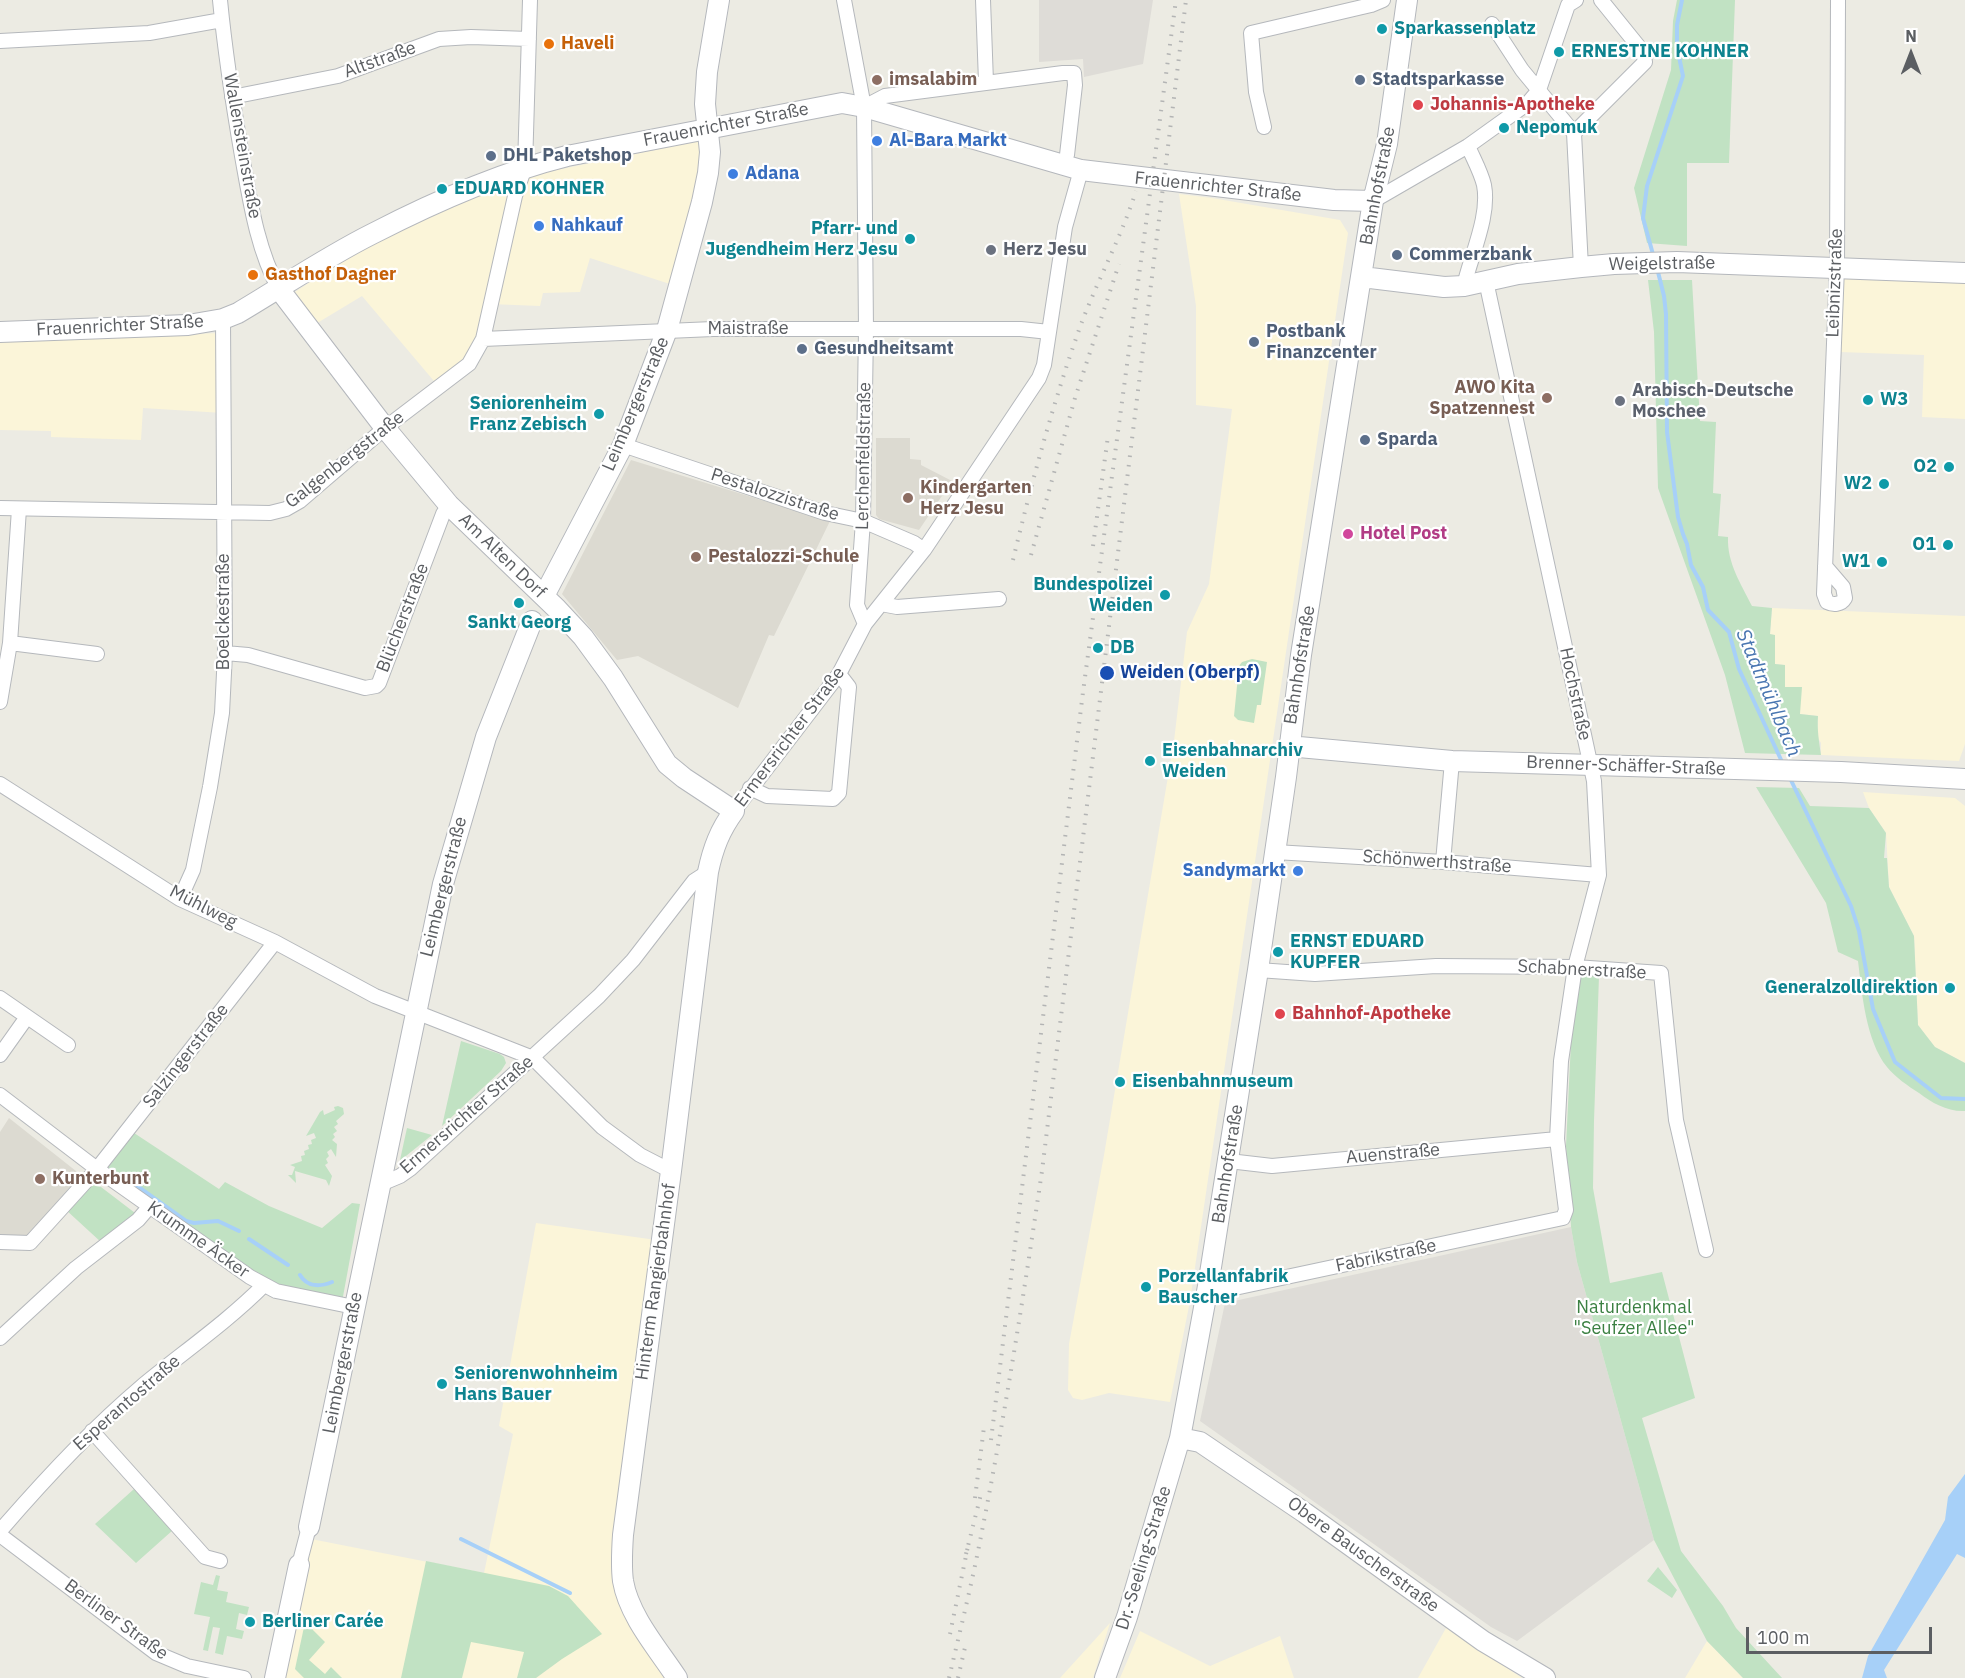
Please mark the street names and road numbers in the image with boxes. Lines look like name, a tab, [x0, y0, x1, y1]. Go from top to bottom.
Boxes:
street label: Altstraße	[341, 37, 419, 83]
street label: Wallensteinstraße	[219, 72, 265, 220]
street label: Frauenrichter Straße	[642, 98, 810, 152]
street label: Bahnhofstraße	[1356, 125, 1400, 247]
street label: Frauenrichter Straße	[1133, 167, 1303, 207]
street label: Leibnizstraße	[1822, 228, 1848, 338]
street label: Weigelstraße	[1608, 252, 1716, 276]
street label: Frauenrichter Straße	[36, 311, 204, 341]
street label: Maistraße	[707, 318, 789, 340]
street label: Leimbergerstraße	[598, 334, 674, 474]
street label: Lerchenfeldstraße	[852, 382, 876, 530]
street label: Galgenbergstraße	[281, 407, 409, 513]
street label: Pestalozzistraße	[708, 464, 842, 526]
street label: Am Alten Dorf	[454, 509, 550, 603]
street label: Boelckestraße	[213, 553, 235, 671]
street label: Blücherstraße	[372, 560, 434, 676]
street label: Bahnhofstraße	[1280, 604, 1320, 726]
street label: Hochstraße	[1555, 645, 1595, 743]
street label: Ermersrichter Straße	[730, 663, 850, 811]
street label: Brenner-Schäffer-Straße	[1526, 752, 1726, 780]
street label: Leimbergerstraße	[416, 815, 472, 959]
street label: Schönwerthstraße	[1362, 846, 1512, 878]
street label: Mühlweg	[166, 881, 240, 933]
street label: Schabnerstraße	[1517, 956, 1647, 984]
street label: Salzingerstraße	[139, 1000, 233, 1112]
street label: Ermersrichter Straße	[396, 1051, 538, 1179]
street label: Bahnhofstraße	[1208, 1103, 1248, 1225]
street label: Auenstraße	[1345, 1139, 1441, 1169]
street label: Hinterm Rangierbahnhof	[632, 1182, 680, 1382]
street label: Krumme Äcker	[143, 1197, 253, 1283]
street label: Fabrikstraße	[1334, 1235, 1438, 1277]
street label: Leimbergerstraße	[319, 1290, 367, 1436]
street label: Esperantostraße	[69, 1351, 185, 1455]
street label: Dr.-Seeling-Straße	[1112, 1483, 1176, 1633]
street label: Obere Bauscherstraße	[1283, 1493, 1443, 1617]
street label: Berliner Straße	[60, 1575, 172, 1665]

